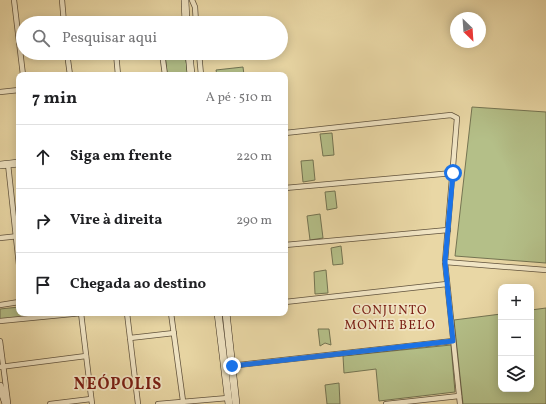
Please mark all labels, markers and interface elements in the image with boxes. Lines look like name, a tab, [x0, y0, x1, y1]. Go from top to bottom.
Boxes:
north arrow	[450, 12, 486, 48]
search box	[16, 16, 288, 60]
icon: search	[30, 27, 52, 49]
text: Pesquisar aqui	[62, 28, 157, 49]
text: 7 min	[32, 87, 77, 110]
text: A pé · 510 m	[206, 89, 272, 107]
icon: ahead	[32, 146, 54, 168]
text: Siga em frente	[70, 146, 172, 167]
text: 220 m	[236, 148, 272, 166]
route start	[444, 164, 462, 182]
icon: right	[32, 210, 54, 232]
text: Vire à direita	[70, 210, 162, 231]
text: 290 m	[236, 212, 272, 230]
icon: arrive	[32, 274, 54, 296]
text: Chegada ao destino	[70, 274, 206, 295]
map controls	[498, 284, 534, 392]
button: +	[498, 284, 534, 320]
district label: CONJUNTO MONTE BELO	[344, 302, 436, 335]
button: −	[498, 320, 534, 356]
button: layers	[498, 356, 534, 392]
route end	[223, 357, 241, 375]
district label: NEÓPOLIS	[74, 374, 162, 396]

